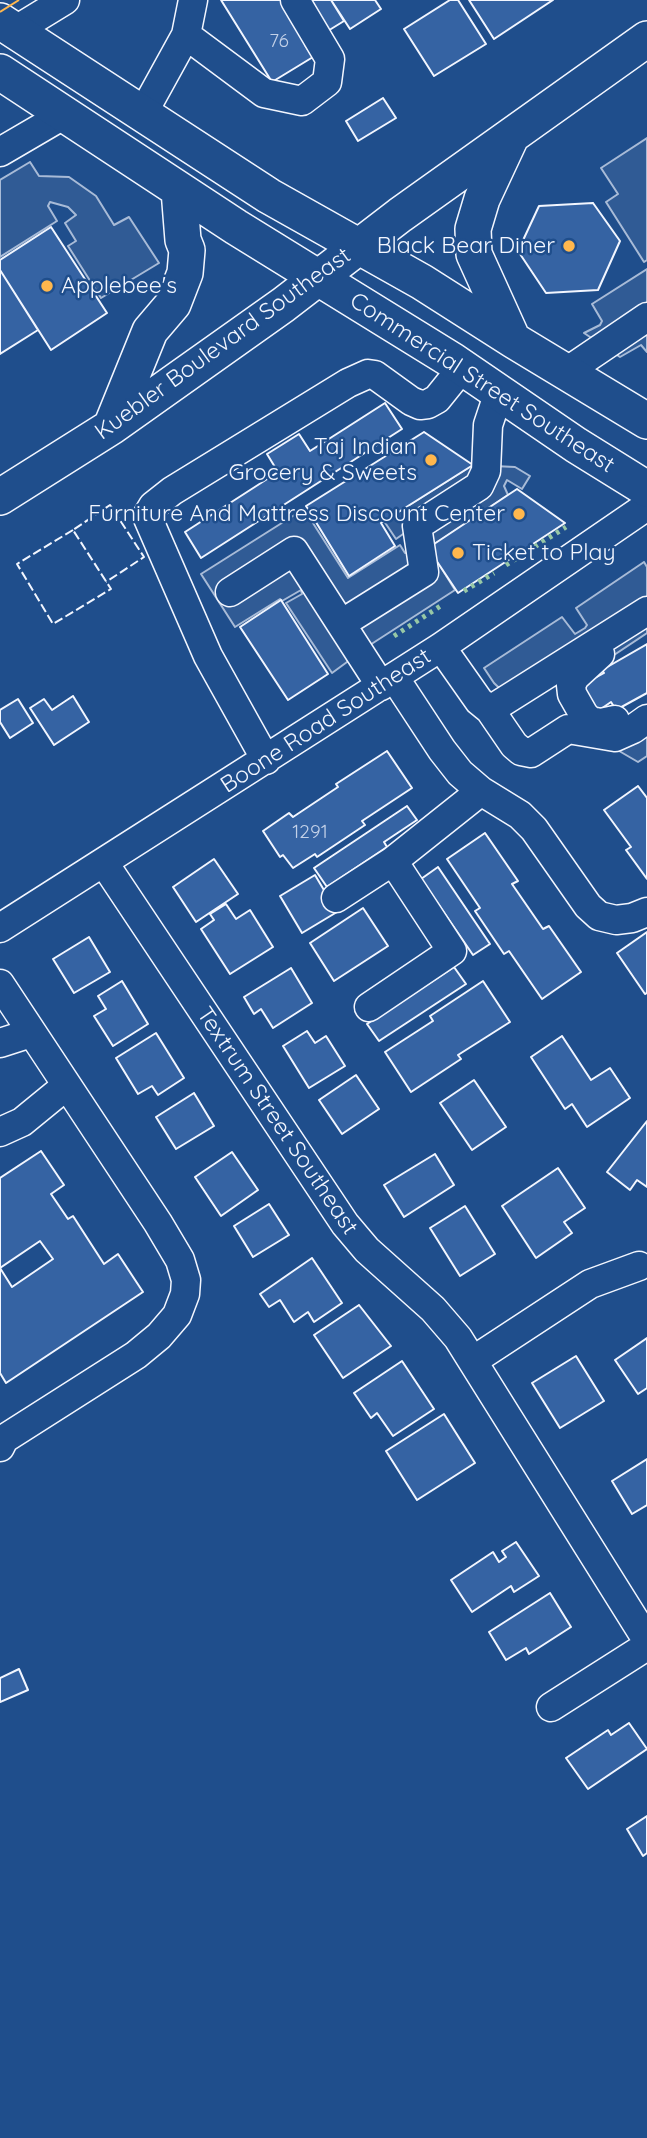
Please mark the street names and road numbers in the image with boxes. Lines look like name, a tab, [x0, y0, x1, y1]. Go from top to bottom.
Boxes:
street label: Kuebler Boulevard Southeast	[90, 242, 356, 446]
street label: Commercial Street Southeast	[344, 287, 620, 479]
street label: Boone Road Southeast	[216, 643, 436, 799]
street label: Textrum Street Southeast	[190, 1002, 364, 1240]

